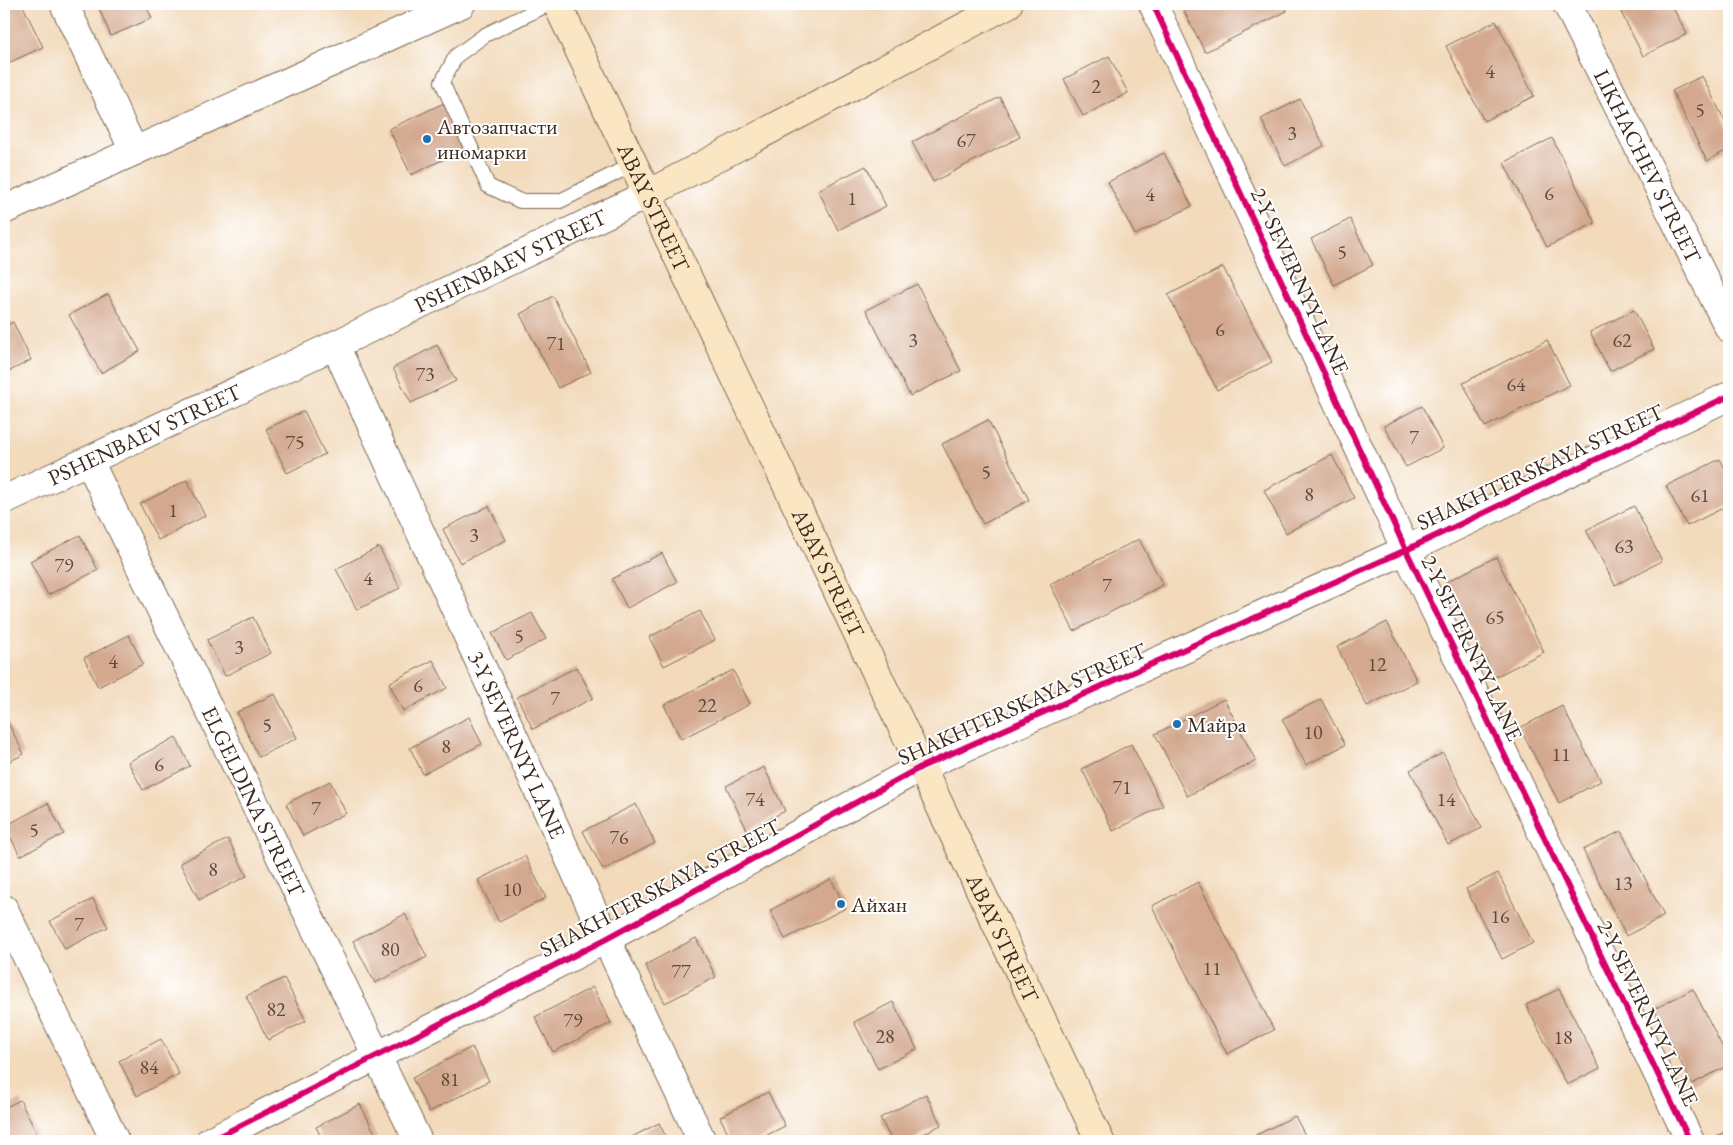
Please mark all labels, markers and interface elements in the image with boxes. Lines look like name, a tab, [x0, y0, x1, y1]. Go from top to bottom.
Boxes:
house number: 4	[1485, 58, 1495, 84]
street label: LIKHACHEV STREET	[1587, 64, 1709, 268]
house number: 2	[1091, 73, 1101, 99]
house number: 5	[1695, 97, 1705, 123]
place label: Автозапчасти иномарки	[436, 112, 558, 166]
house number: 3	[1287, 120, 1297, 146]
house number: 67	[956, 127, 976, 153]
marker: Автозапчасти иномарки	[421, 133, 433, 145]
street label: ABAY STREET	[610, 137, 697, 276]
house number: 6	[1544, 180, 1554, 206]
house number: 4	[1145, 181, 1155, 207]
street label: 2-Y SEVERNYY LANE	[1244, 183, 1356, 379]
house number: 1	[847, 185, 857, 211]
street label: PSHENBAEV STREET	[409, 202, 611, 319]
house number: 5	[1337, 239, 1347, 265]
house number: 6	[1215, 316, 1225, 342]
house number: 3	[908, 327, 918, 353]
house number: 62	[1612, 327, 1632, 353]
house number: 71	[546, 330, 566, 356]
house number: 73	[415, 361, 435, 387]
house number: 64	[1506, 371, 1526, 397]
street label: PSHENBAEV STREET	[43, 376, 246, 492]
street label: SHAKHTERSKAYA STREET	[1412, 397, 1668, 537]
house number: 7	[1409, 424, 1419, 450]
house number: 75	[285, 429, 305, 455]
house number: 5	[981, 459, 991, 485]
house number: 8	[1304, 481, 1314, 507]
house number: 61	[1690, 482, 1710, 508]
house number: 1	[168, 497, 178, 523]
street label: ABAY STREET	[785, 503, 872, 642]
house number: 3	[469, 522, 479, 548]
house number: 63	[1614, 533, 1634, 559]
street label: 2-Y SEVERNYY LANE	[1414, 550, 1530, 746]
house number: 79	[54, 552, 74, 578]
house number: 4	[363, 565, 373, 591]
house number: 7	[1102, 572, 1112, 598]
house number: 65	[1485, 604, 1505, 630]
house number: 5	[514, 623, 524, 649]
house number: 3	[234, 634, 244, 660]
street label: SHAKHTERSKAYA STREET	[893, 636, 1151, 772]
street label: 3-Y SEVERNYY LANE	[462, 646, 573, 843]
house number: 4	[108, 648, 118, 674]
house number: 12	[1367, 651, 1387, 677]
house number: 6	[413, 672, 423, 698]
house number: 7	[550, 685, 560, 711]
house number: 22	[697, 692, 717, 718]
street label: ELGELDINA STREET	[195, 701, 312, 901]
place label: Майра	[1187, 710, 1247, 739]
house number: 5	[262, 712, 272, 738]
marker: Майра	[1171, 718, 1183, 730]
house number: 10	[1303, 719, 1323, 745]
house number: 8	[441, 733, 451, 759]
house number: 11	[1551, 741, 1571, 767]
house number: 6	[154, 751, 164, 777]
house number: 71	[1112, 774, 1132, 800]
house number: 74	[745, 786, 765, 812]
house number: 14	[1436, 786, 1456, 812]
house number: 7	[311, 795, 321, 821]
street label: SHAKHTERSKAYA STREET	[534, 812, 786, 964]
house number: 5	[29, 817, 39, 843]
house number: 76	[609, 824, 629, 850]
house number: 8	[208, 856, 218, 882]
street label: ABAY STREET	[960, 868, 1046, 1007]
house number: 13	[1613, 870, 1633, 896]
house number: 10	[502, 876, 522, 902]
place label: Айхан	[850, 890, 907, 919]
marker: Айхан	[835, 898, 847, 910]
house number: 16	[1490, 903, 1510, 929]
house number: 7	[74, 911, 84, 937]
street label: 2-Y SEVERNYY LANE	[1590, 915, 1706, 1111]
house number: 80	[380, 936, 400, 962]
house number: 11	[1202, 955, 1222, 981]
house number: 77	[671, 958, 691, 984]
house number: 82	[266, 996, 286, 1022]
house number: 79	[563, 1007, 583, 1033]
house number: 28	[875, 1023, 895, 1049]
house number: 18	[1553, 1024, 1573, 1050]
house number: 84	[139, 1054, 159, 1080]
house number: 81	[440, 1066, 460, 1092]

